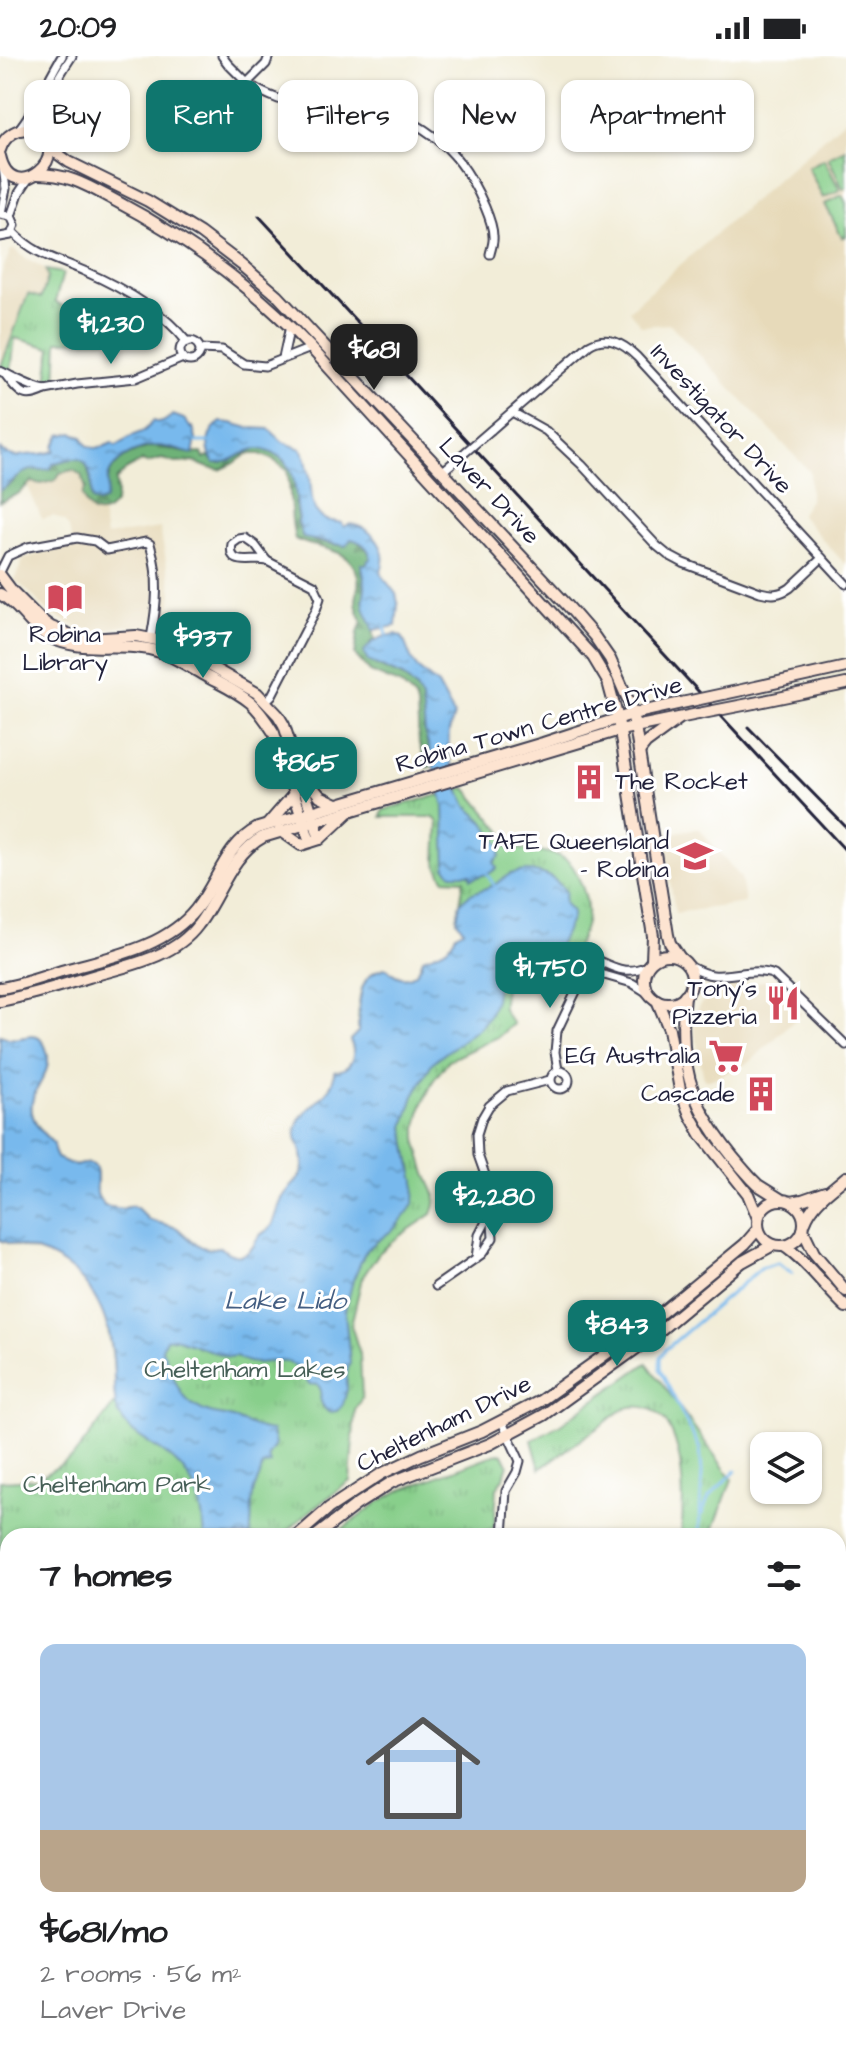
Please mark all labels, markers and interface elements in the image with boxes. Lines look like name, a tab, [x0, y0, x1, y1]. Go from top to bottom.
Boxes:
text: 20:09	[40, 7, 117, 49]
chip: Buy	[24, 80, 130, 152]
chip: Rent	[146, 80, 262, 152]
chip: Filters	[278, 80, 418, 152]
chip: New	[434, 80, 545, 152]
chip: Apartment	[561, 80, 754, 152]
pin: $1,230	[46, 298, 176, 366]
text: $1,230	[78, 306, 144, 342]
pin: $681	[327, 324, 421, 392]
text: $681	[349, 332, 399, 368]
street label: Investigator Drive	[641, 336, 800, 503]
street label: Laver Drive	[431, 430, 547, 552]
library icon: Robina Library	[46, 579, 84, 617]
pin: $937	[156, 612, 250, 680]
place label: Robina Library	[22, 618, 108, 681]
text: $937	[174, 620, 232, 656]
street label: Robina Town Centre Drive	[392, 668, 686, 782]
pin: $865	[259, 737, 353, 805]
text: $865	[273, 745, 339, 781]
building icon: The Rocket	[570, 763, 608, 801]
place label: The Rocket	[615, 765, 748, 799]
place label: TAFE Queensland - Robina	[479, 825, 669, 887]
school or university icon: TAFE Queensland - Robina	[676, 837, 714, 875]
pin: $1,750	[485, 942, 615, 1010]
text: $1,750	[513, 950, 587, 986]
place label: Tony's Pizzeria	[672, 972, 757, 1034]
restaurant icon: Tony's Pizzeria	[764, 984, 802, 1022]
supermarket icon: EG Australia	[707, 1037, 745, 1075]
place label: EG Australia	[565, 1039, 700, 1073]
building icon: Cascade	[742, 1075, 780, 1113]
place label: Cascade	[641, 1077, 735, 1111]
pin: $2,280	[429, 1171, 559, 1239]
text: $2,280	[453, 1179, 535, 1215]
water label: Lake Lido	[224, 1283, 348, 1319]
pin: $843	[570, 1300, 664, 1368]
text: $843	[586, 1308, 648, 1344]
park label: Cheltenham Lakes	[144, 1353, 346, 1387]
street label: Cheltenham Drive	[351, 1367, 537, 1481]
map controls	[750, 1432, 822, 1504]
button: layers	[750, 1432, 822, 1504]
park label: Cheltenham Park	[23, 1468, 211, 1502]
text: 7 homes	[40, 1552, 172, 1600]
icon: filters	[762, 1554, 806, 1598]
icon: home	[351, 1696, 495, 1840]
text: $681/mo	[40, 1908, 168, 1956]
text: 2 rooms · 56 m²	[40, 1956, 242, 1992]
text: Laver Drive	[40, 1992, 186, 2028]

